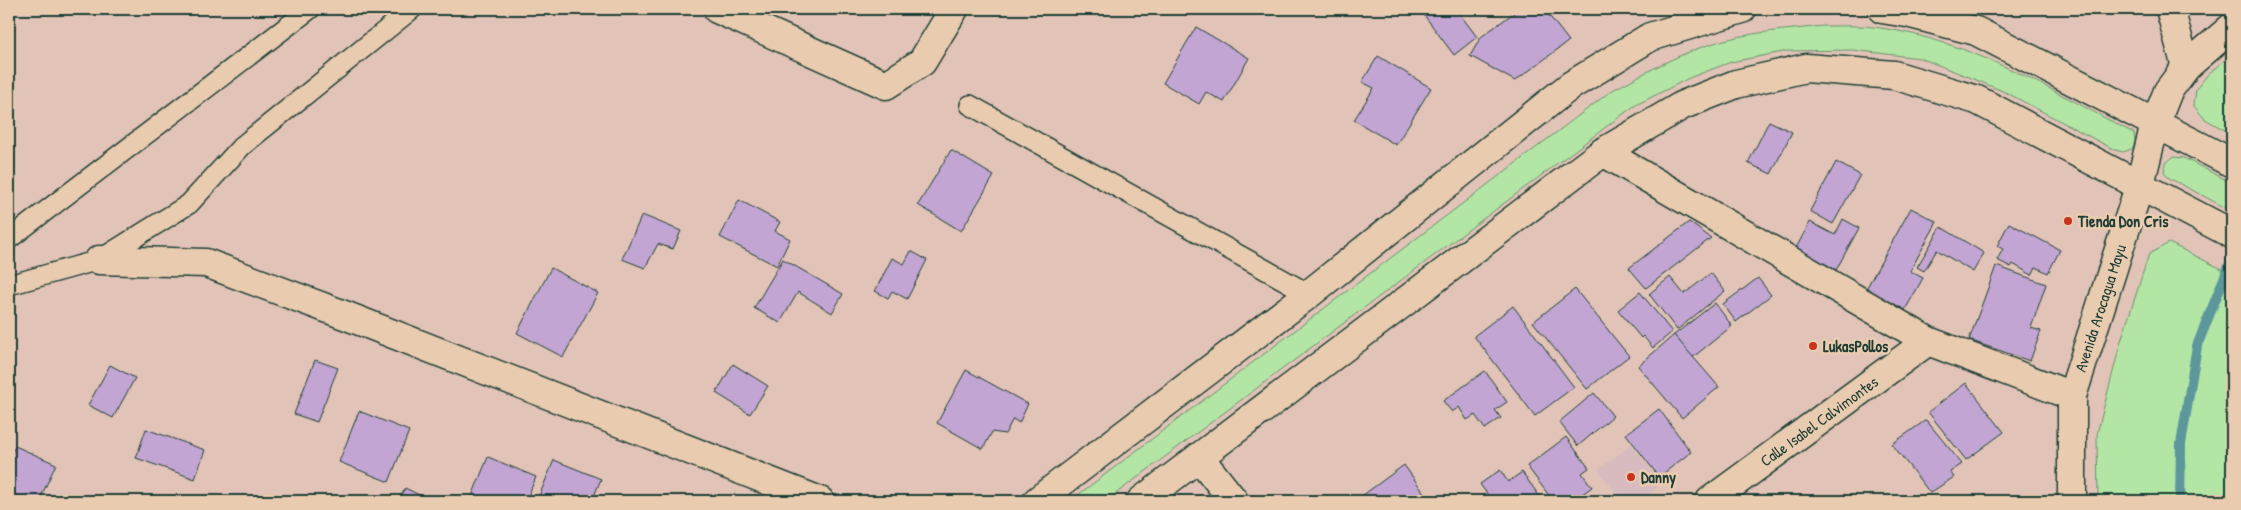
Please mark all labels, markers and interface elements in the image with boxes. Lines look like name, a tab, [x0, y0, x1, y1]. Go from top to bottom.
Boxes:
place label: Tienda Don Cris	[2077, 210, 2169, 232]
marker: Tienda Don Cris	[2062, 215, 2074, 227]
street label: Avenida Arocagua Mayu	[2069, 241, 2131, 375]
place label: LukasPollos	[1823, 335, 1889, 357]
marker: LukasPollos	[1807, 340, 1819, 352]
street label: Calle Isabel Calvimontes	[1756, 371, 1882, 471]
place label: Danny	[1641, 466, 1676, 489]
marker: Danny	[1625, 471, 1637, 483]

